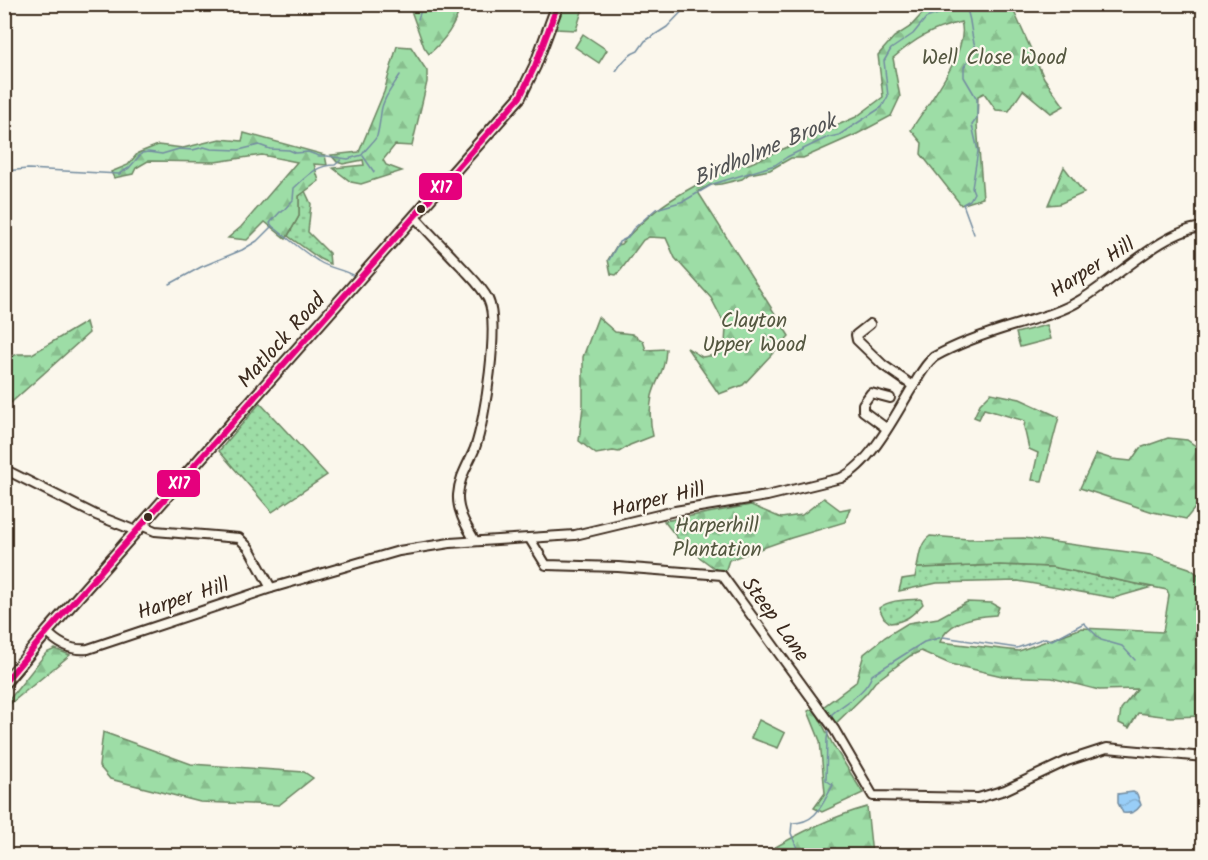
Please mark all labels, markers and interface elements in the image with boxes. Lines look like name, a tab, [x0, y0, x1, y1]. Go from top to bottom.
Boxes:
park label: Well Close Wood	[922, 42, 1067, 75]
water label: Birdholme Brook	[688, 104, 845, 197]
line badge: X17	[418, 172, 463, 201]
text: X17	[429, 176, 452, 201]
unlabelled marker	[415, 203, 427, 215]
street label: Harper Hill	[1044, 229, 1142, 307]
street label: Matlock Road	[230, 285, 335, 396]
park label: Clayton Upper Wood	[702, 305, 806, 362]
line badge: X17	[156, 469, 201, 498]
text: X17	[167, 472, 190, 497]
street label: Harper Hill	[608, 474, 708, 527]
park label: Harperhill Plantation	[672, 510, 762, 567]
unlabelled marker	[142, 511, 154, 523]
street label: Harper Hill	[133, 569, 234, 630]
street label: Steep Lane	[732, 570, 817, 670]

